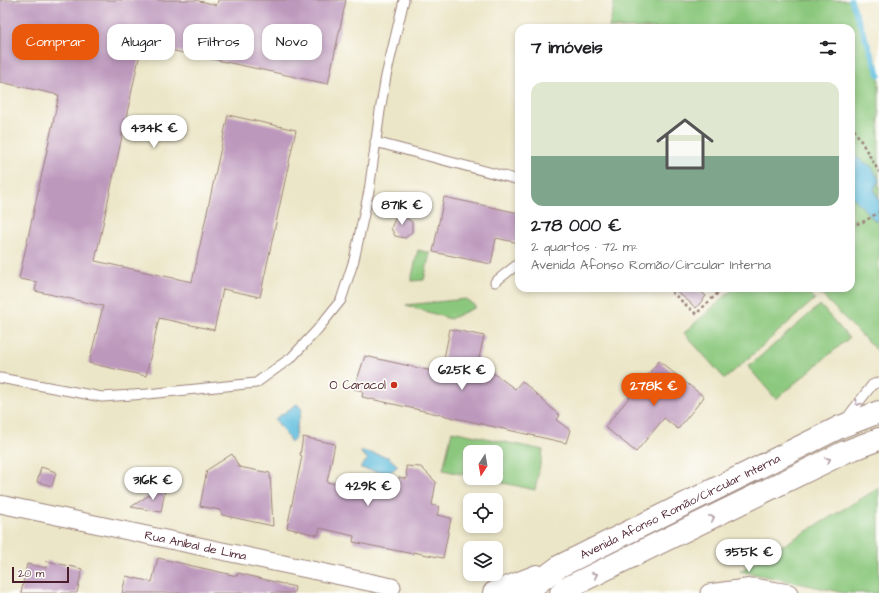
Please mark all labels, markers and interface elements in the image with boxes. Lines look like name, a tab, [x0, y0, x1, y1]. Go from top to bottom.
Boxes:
chip: Comprar	[12, 24, 99, 60]
chip: Alugar	[107, 24, 175, 60]
chip: Filtros	[183, 24, 254, 60]
chip: Novo	[262, 24, 322, 60]
text: 7 imóveis	[531, 36, 603, 60]
icon: filters	[817, 37, 839, 59]
icon: home	[649, 108, 721, 180]
pin: 434K €	[121, 115, 187, 149]
text: 434K €	[130, 119, 178, 137]
pin: 871K €	[369, 192, 435, 226]
text: 871K €	[381, 196, 423, 214]
text: 278 000 €	[531, 214, 622, 238]
text: 2 quartos · 72 m²	[531, 238, 638, 256]
text: Avenida Afonso Romão/Circular Interna	[531, 256, 771, 274]
pin: 625K €	[429, 357, 495, 391]
text: 625K €	[438, 361, 486, 379]
pin: 278K €	[621, 373, 687, 407]
place label: O Caracol	[330, 377, 386, 394]
text: 278K €	[630, 377, 678, 395]
marker: O Caracol	[389, 380, 399, 390]
one-way arrow	[856, 398, 863, 405]
north arrow	[463, 445, 503, 485]
map controls	[463, 445, 503, 581]
street label: Avenida Afonso Romão/Circular Interna	[577, 450, 783, 563]
one-way arrow	[824, 457, 832, 465]
pin: 316K €	[120, 467, 186, 501]
text: 316K €	[133, 471, 173, 489]
pin: 429K €	[335, 473, 401, 507]
text: 429K €	[344, 477, 392, 495]
button: locate	[463, 493, 503, 533]
one-way arrow	[707, 515, 715, 523]
street label: Rua Aníbal de Lima	[143, 526, 248, 564]
pin: 355K €	[716, 539, 782, 573]
button: layers	[463, 541, 503, 581]
text: 355K €	[725, 543, 773, 561]
scale bar	[12, 565, 69, 584]
text: 20 m	[18, 566, 44, 581]
one-way arrow	[591, 572, 598, 580]

